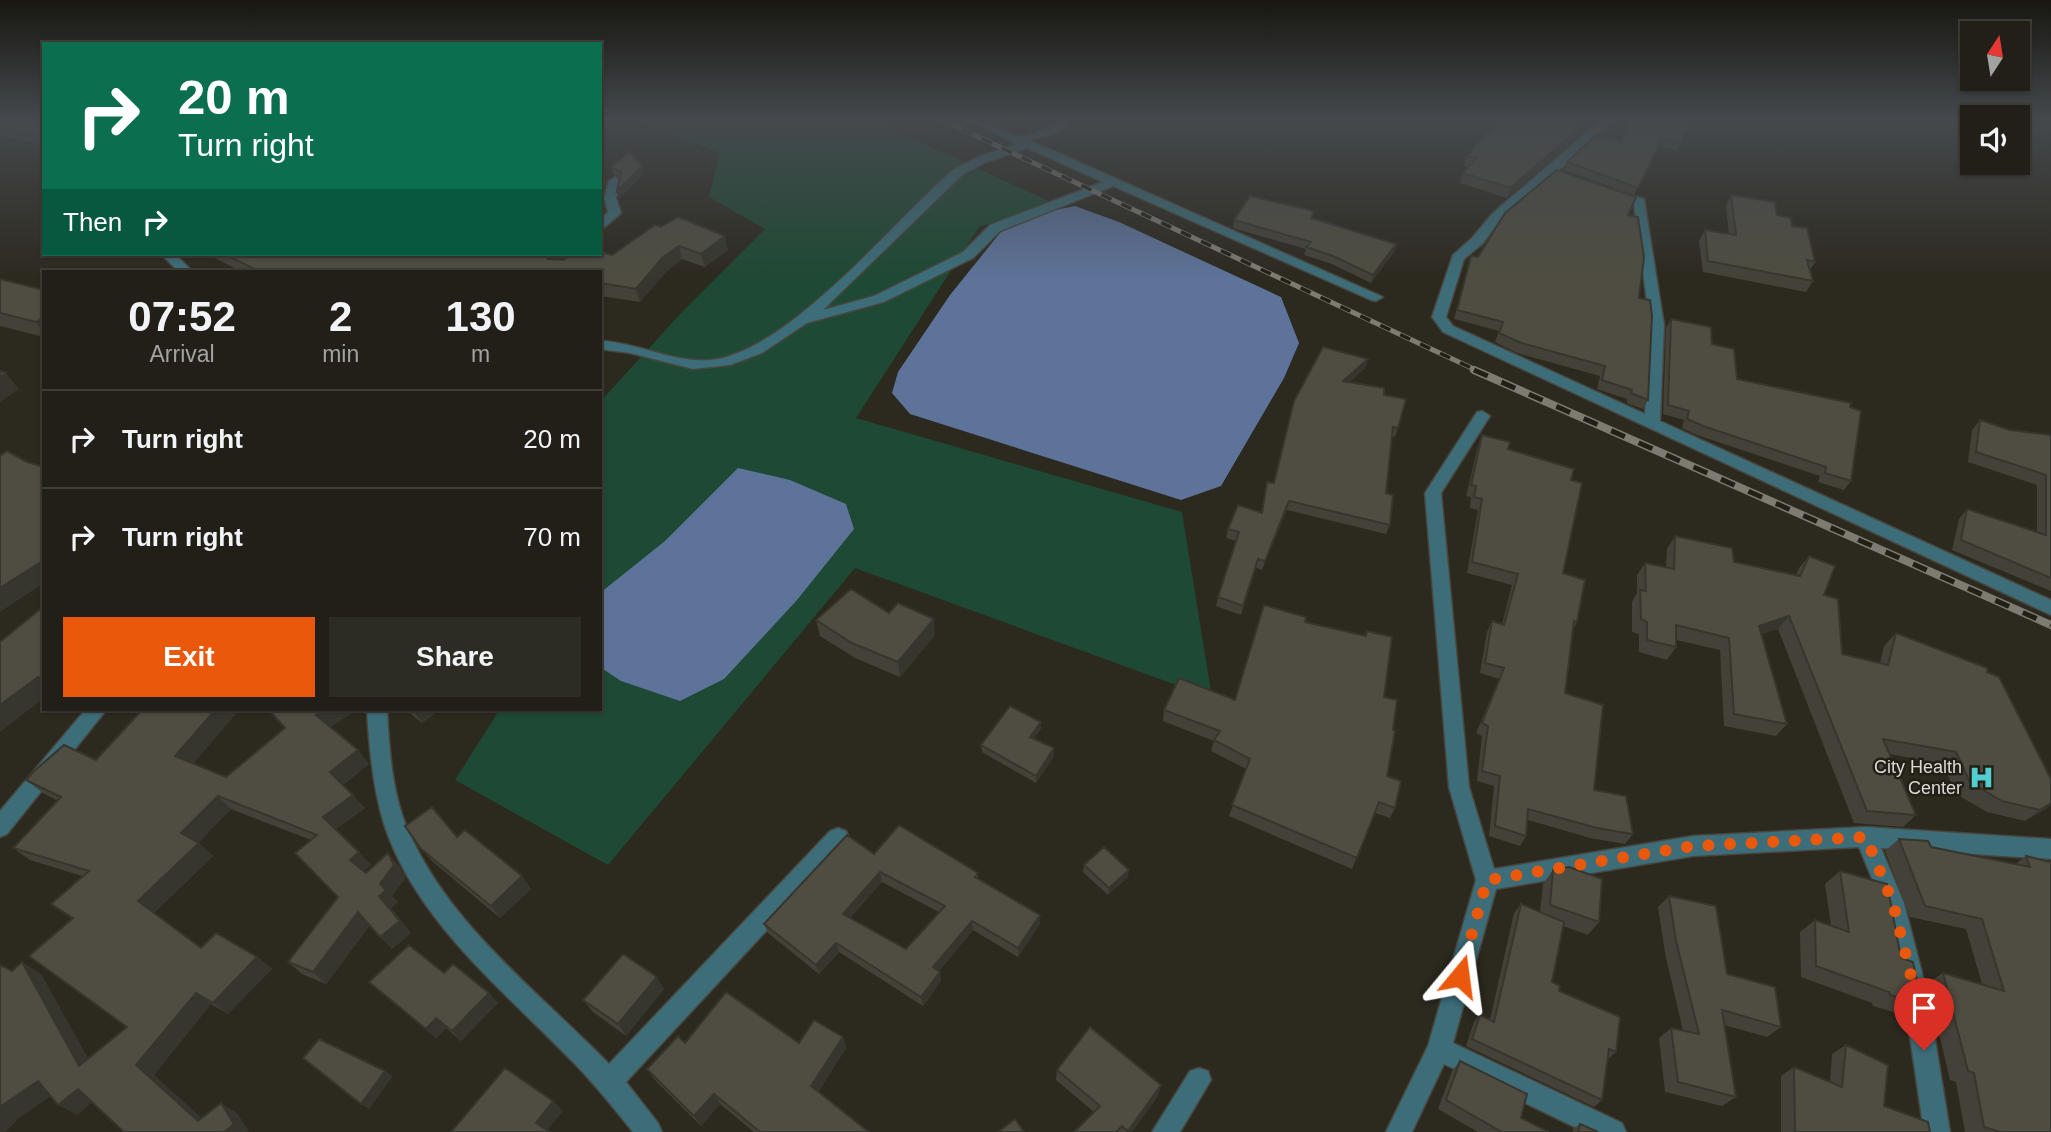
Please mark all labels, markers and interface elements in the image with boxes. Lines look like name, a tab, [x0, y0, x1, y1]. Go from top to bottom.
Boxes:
north arrow	[1960, 21, 2030, 91]
map controls	[1960, 21, 2030, 175]
icon: right	[63, 70, 154, 161]
text: 20 m	[178, 70, 290, 124]
button: sound	[1960, 105, 2030, 175]
text: Turn right	[178, 127, 314, 163]
icon: right	[136, 203, 174, 241]
text: Then	[63, 207, 122, 237]
text: 07:52	[128, 293, 236, 340]
text: 2	[329, 293, 352, 340]
text: 130	[446, 293, 516, 340]
text: Arrival	[149, 341, 215, 367]
text: min	[322, 341, 359, 367]
text: m	[471, 341, 490, 367]
icon: right	[63, 420, 101, 458]
text: Turn right	[122, 424, 243, 454]
text: 20 m	[523, 424, 581, 454]
icon: right	[63, 518, 101, 556]
text: Turn right	[122, 522, 243, 552]
text: 70 m	[523, 522, 581, 552]
button: Exit	[63, 617, 315, 697]
button: Share	[329, 617, 581, 697]
place label: City Health Center	[1874, 757, 1962, 798]
hospital icon: City Health Center	[1968, 763, 1996, 791]
position arrow	[1423, 939, 1497, 1013]
pin	[1894, 978, 1954, 1050]
icon: arrive	[1905, 989, 1943, 1027]

